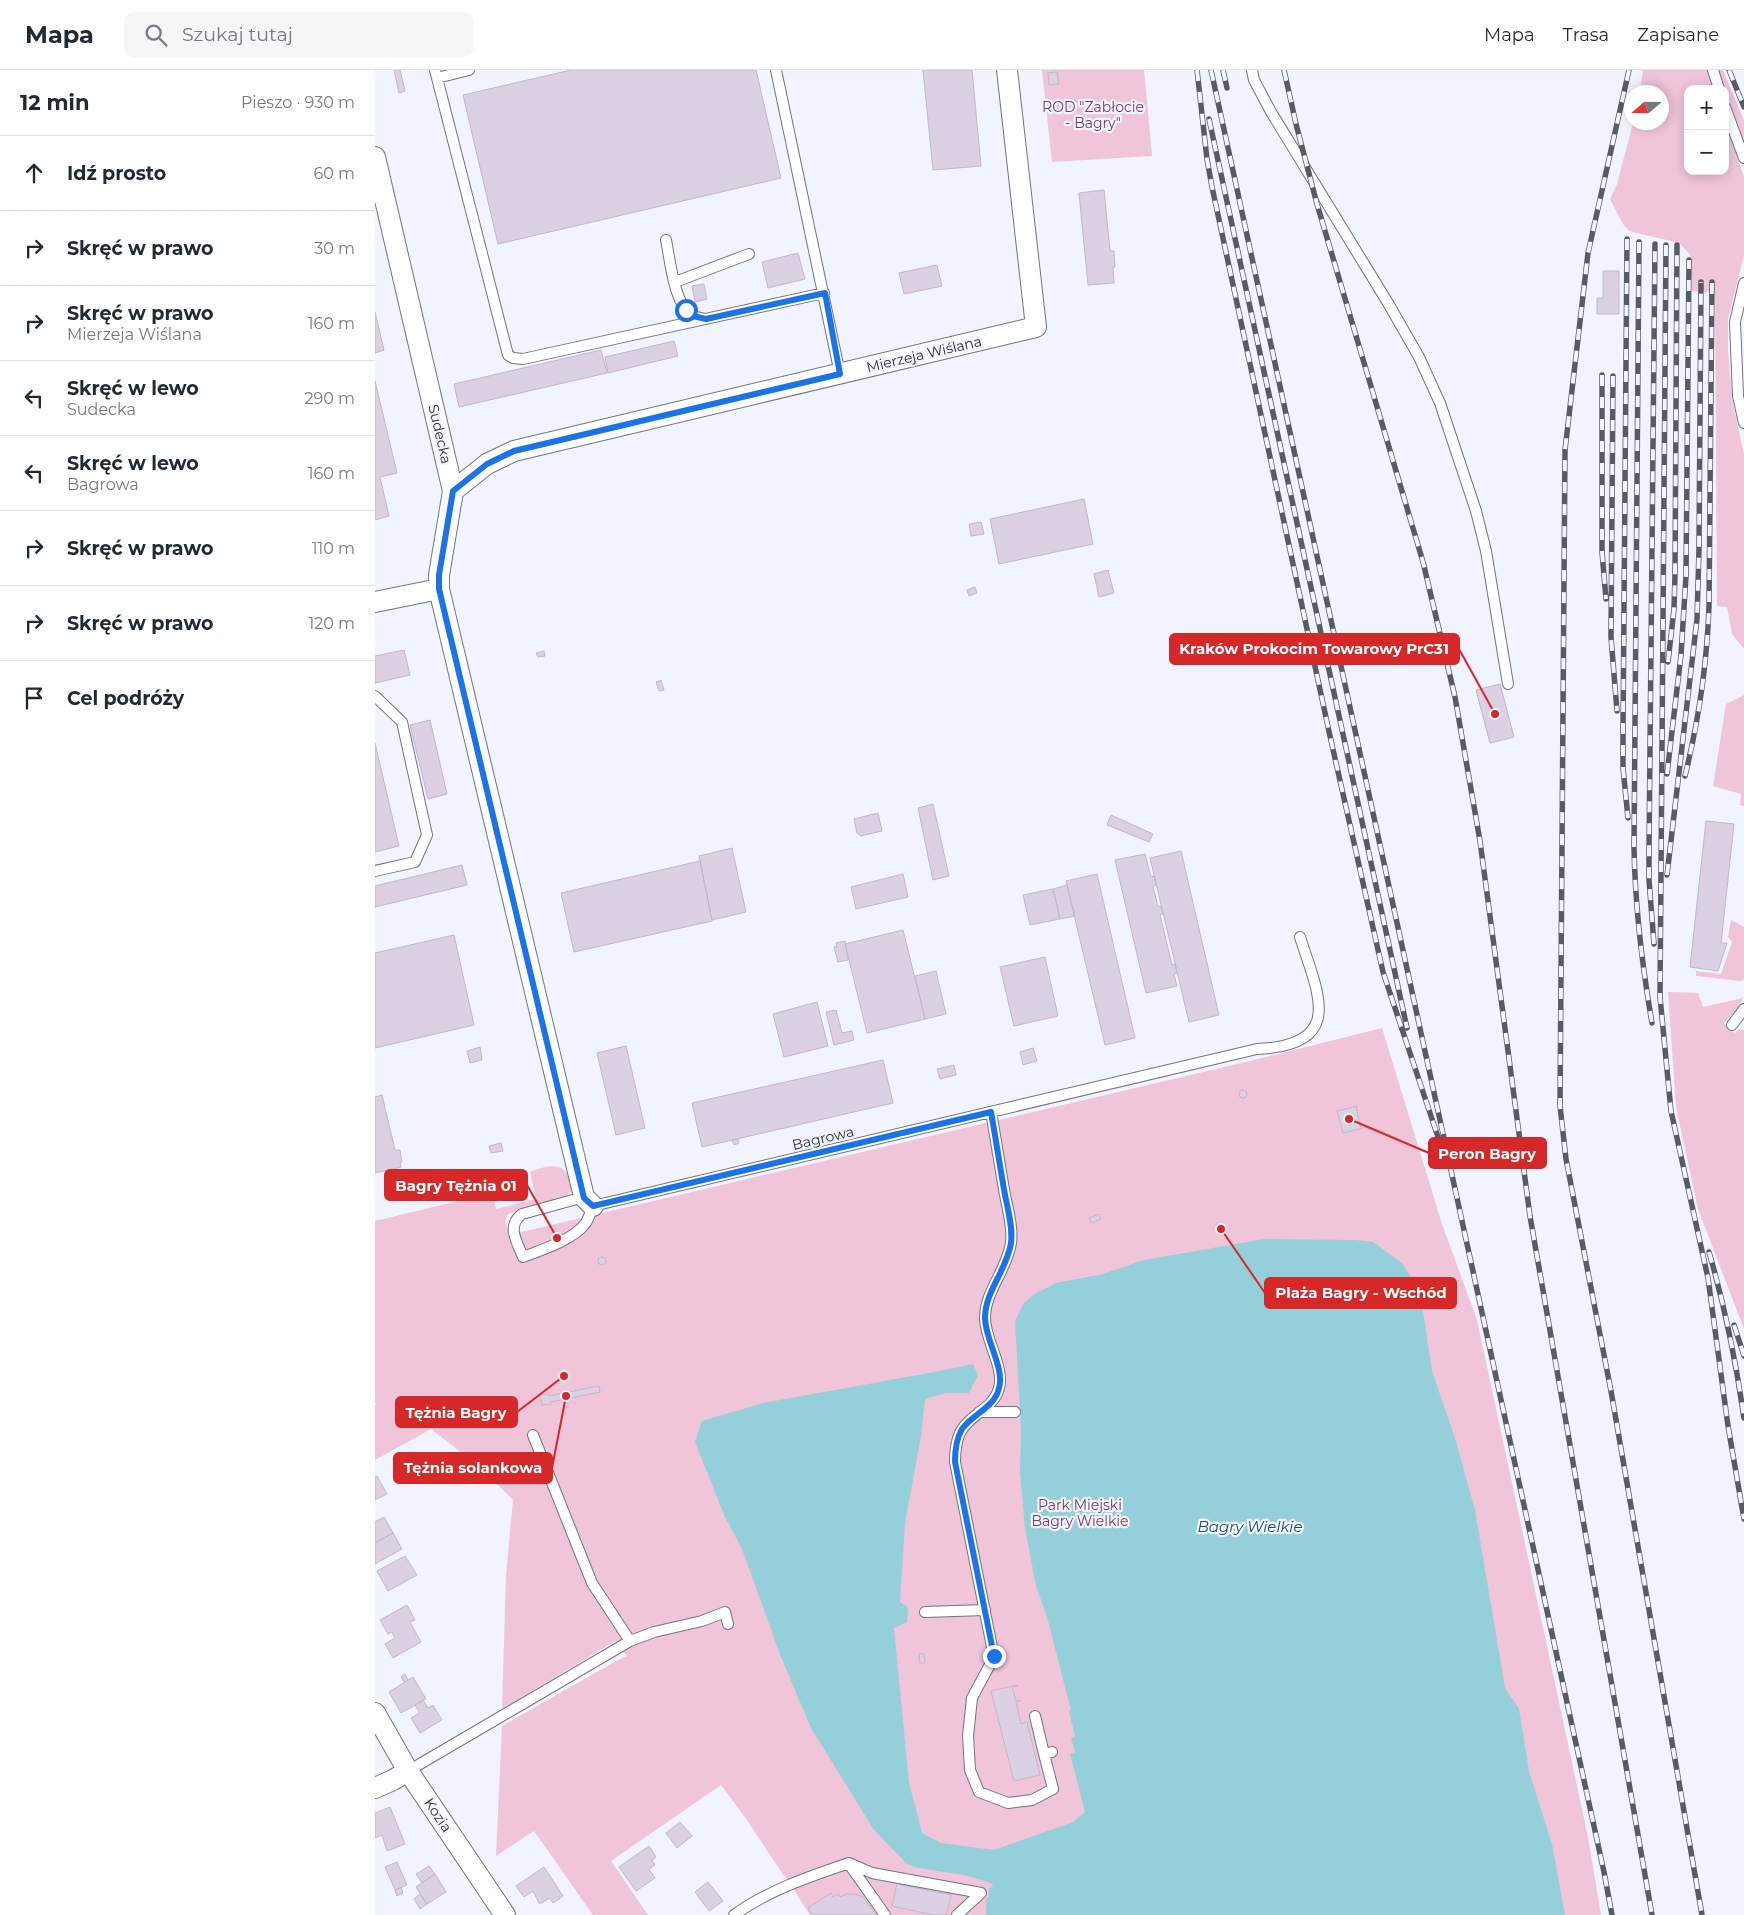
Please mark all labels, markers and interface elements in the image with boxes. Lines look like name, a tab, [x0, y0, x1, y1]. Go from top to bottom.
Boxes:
search box	[124, 12, 474, 57]
text: Mapa	[25, 20, 94, 49]
icon: search	[142, 21, 170, 49]
text: Szukaj tutaj	[182, 23, 293, 46]
text: Mapa	[1484, 24, 1535, 46]
text: Trasa	[1563, 24, 1609, 46]
text: Zapisane	[1637, 24, 1719, 46]
north arrow	[1624, 85, 1669, 130]
map controls	[1684, 85, 1729, 175]
button: +	[1684, 85, 1729, 130]
text: 12 min	[20, 90, 89, 115]
text: Pieszo · 930 m	[241, 93, 355, 112]
park label: ROD "Zabłocie - Bagry"	[1042, 98, 1144, 132]
button: −	[1684, 130, 1729, 175]
icon: ahead	[20, 159, 48, 187]
text: Idź prosto	[67, 162, 166, 185]
text: 60 m	[313, 164, 355, 183]
icon: right	[20, 234, 48, 262]
text: Skręć w prawo	[67, 237, 213, 260]
text: 30 m	[314, 239, 355, 258]
route start	[675, 299, 698, 322]
text: Skręć w prawo	[67, 302, 213, 325]
icon: right	[20, 309, 48, 337]
text: 160 m	[308, 314, 355, 333]
text: Mierzeja Wiślana	[67, 325, 202, 344]
street label: Mierzeja Wiślana	[864, 332, 984, 376]
text: Skręć w lewo	[67, 377, 199, 400]
icon: left	[20, 384, 48, 412]
text: 290 m	[304, 389, 355, 408]
text: Sudecka	[67, 400, 136, 419]
street label: Sudecka	[424, 403, 456, 465]
text: Skręć w lewo	[67, 452, 199, 475]
icon: left	[20, 459, 48, 487]
text: 160 m	[308, 464, 355, 483]
text: Bagrowa	[67, 475, 139, 494]
icon: right	[20, 534, 48, 562]
text: Skręć w prawo	[67, 537, 213, 560]
text: 110 m	[312, 539, 355, 558]
icon: right	[20, 609, 48, 637]
text: Skręć w prawo	[67, 612, 213, 635]
text: 120 m	[308, 614, 355, 633]
callout: Kraków Prokocim Towarowy PrC31	[1170, 634, 1459, 664]
text: Kraków Prokocim Towarowy PrC31	[1179, 639, 1449, 658]
icon: arrive	[20, 684, 48, 712]
text: Cel podróży	[67, 687, 184, 710]
street label: Bagrowa	[790, 1122, 856, 1154]
callout: Peron Bagry	[1429, 1138, 1546, 1168]
text: Peron Bagry	[1438, 1144, 1537, 1163]
callout: Bagry Tężnia 01	[385, 1170, 527, 1200]
text: Bagry Tężnia 01	[395, 1176, 517, 1195]
callout: Plaża Bagry - Wschód	[1265, 1278, 1456, 1308]
text: Plaża Bagry - Wschód	[1275, 1283, 1447, 1302]
callout: Tężnia Bagry	[396, 1397, 517, 1427]
text: Tężnia Bagry	[405, 1403, 508, 1422]
callout: Tężnia solankowa	[394, 1453, 552, 1483]
text: Tężnia solankowa	[404, 1458, 542, 1477]
park label: Park Miejski Bagry Wielkie	[1031, 1496, 1129, 1530]
water label: Bagry Wielkie	[1198, 1517, 1302, 1536]
route end	[983, 1645, 1006, 1668]
street label: Kozia	[420, 1794, 456, 1836]

